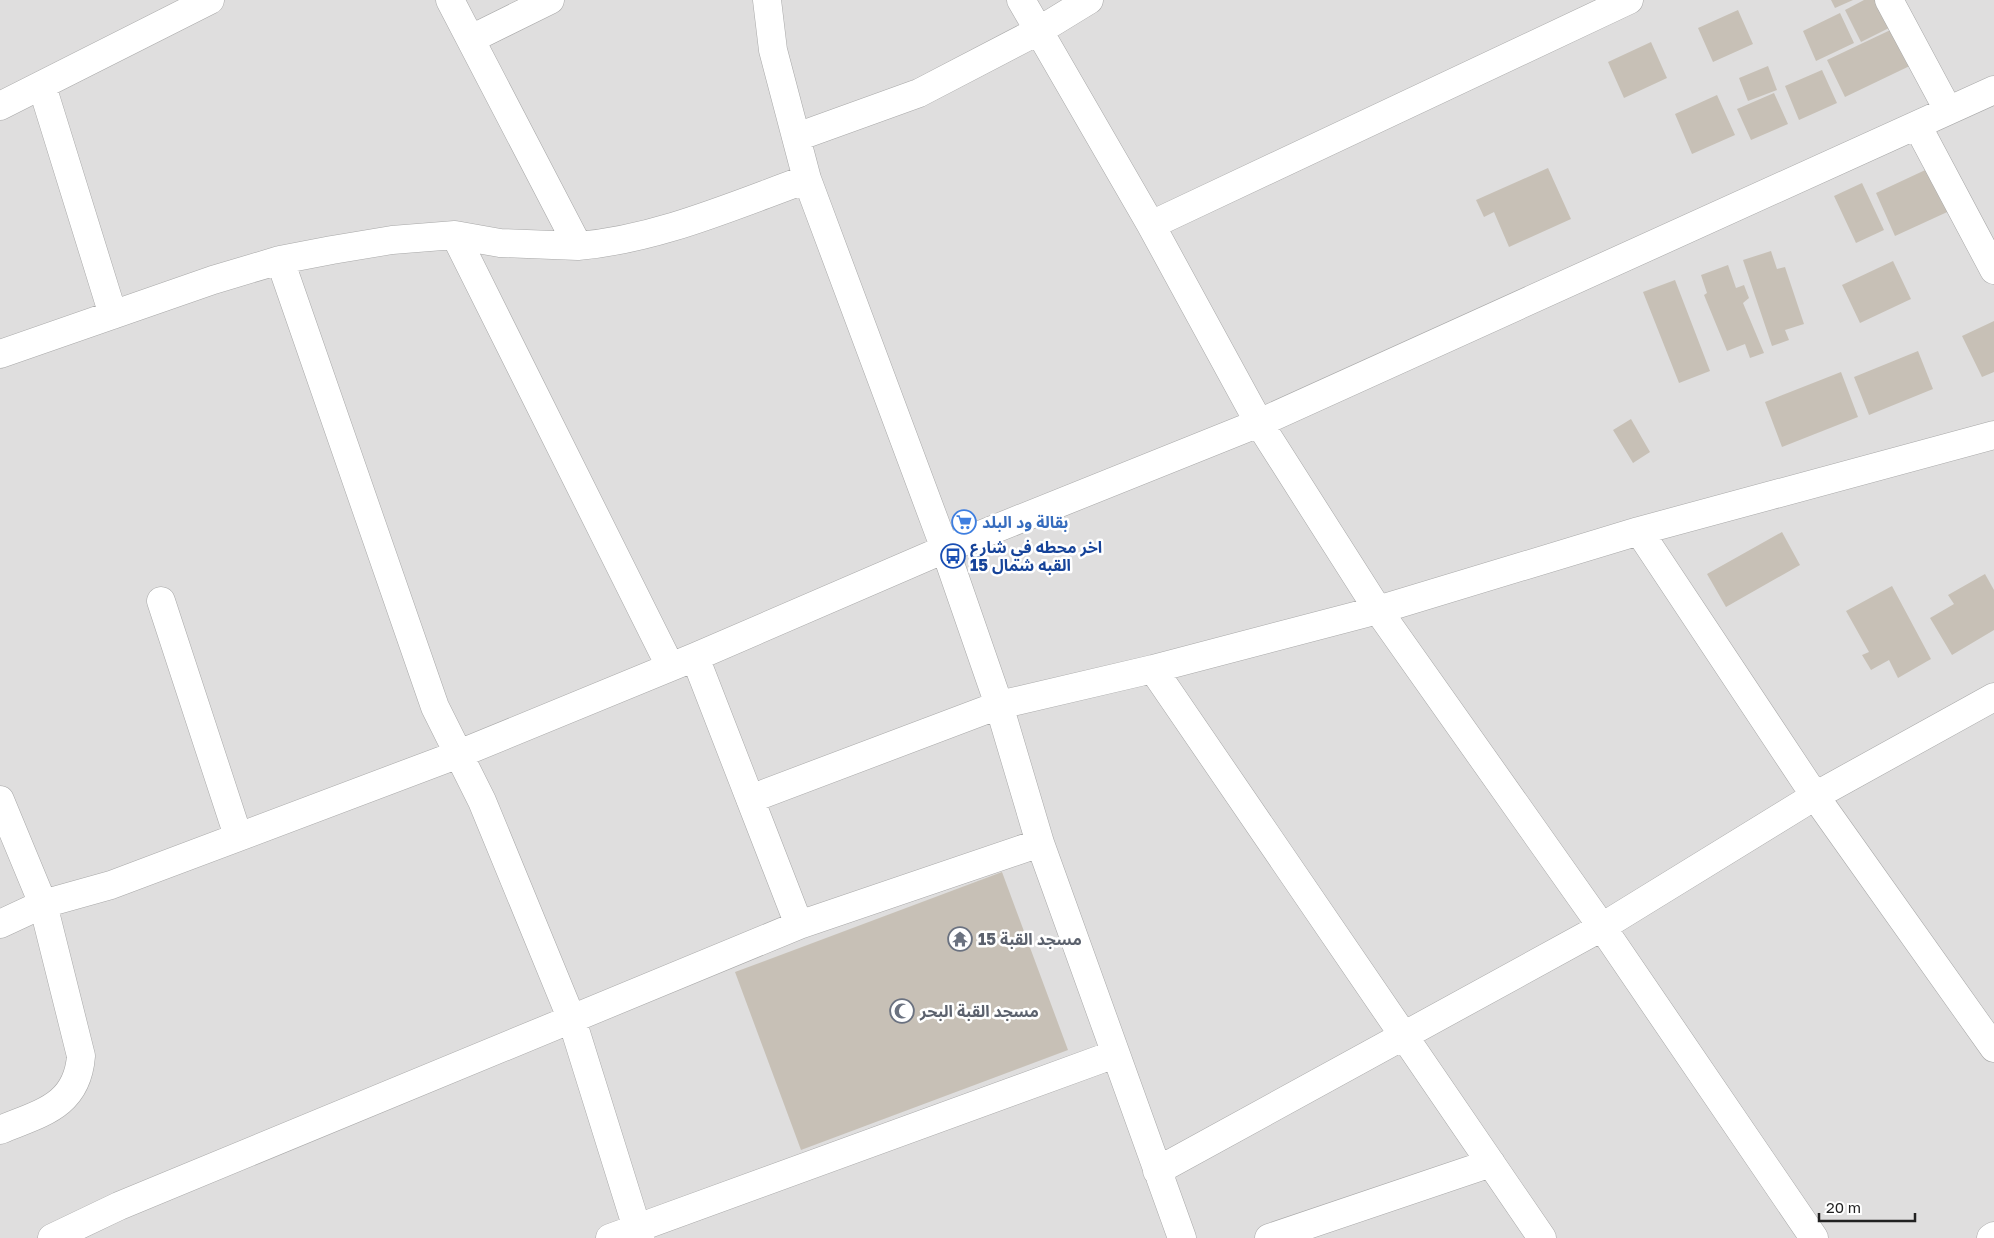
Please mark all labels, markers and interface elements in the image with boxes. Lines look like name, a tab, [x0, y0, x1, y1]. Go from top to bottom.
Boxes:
supermarket icon: بقالة ود البلد	[951, 509, 977, 535]
place label: بقالة ود البلد	[982, 512, 1068, 532]
place label: اخر محطه في شارع 15 القبه شمال	[970, 537, 1102, 575]
bus stop icon: اخر محطه في شارع 15 القبه شمال	[940, 543, 966, 569]
temple icon: مسجد القبة 15	[947, 926, 973, 952]
place label: مسجد القبة 15	[978, 929, 1082, 949]
mosque icon: مسجد القبة البحر	[889, 998, 915, 1024]
place label: مسجد القبة البحر	[919, 1001, 1039, 1021]
scale bar	[1819, 1190, 1915, 1222]
text: 20 m	[1826, 1198, 1861, 1216]

